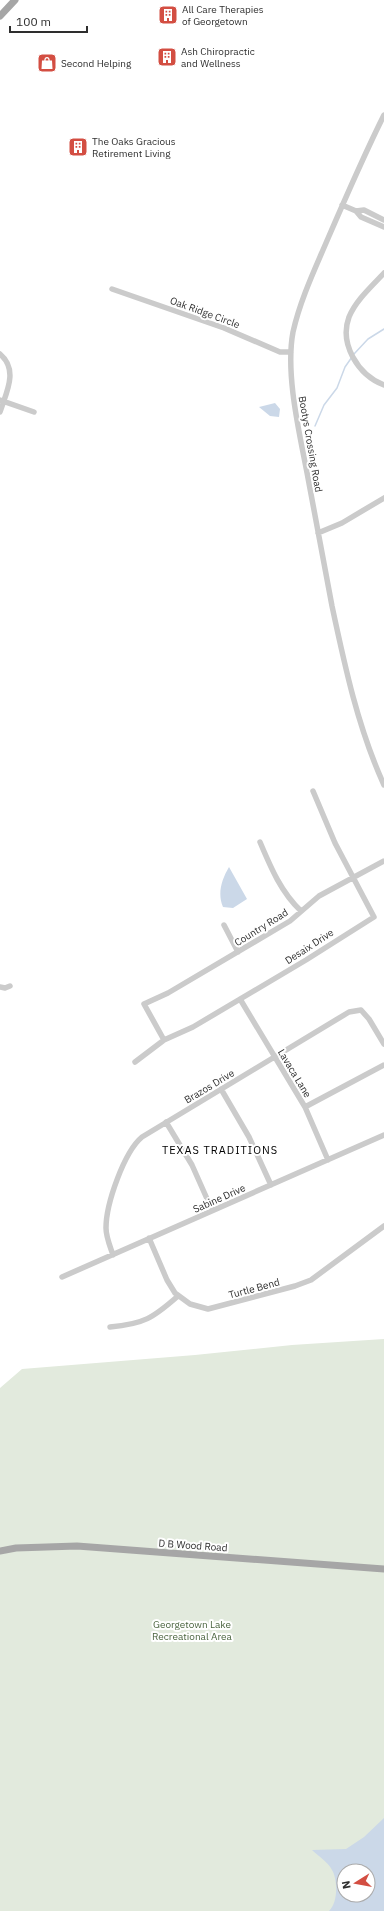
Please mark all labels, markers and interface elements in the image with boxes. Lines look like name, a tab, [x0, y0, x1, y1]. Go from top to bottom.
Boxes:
place label: All Care Therapies of Georgetown	[182, 3, 264, 28]
building icon: All Care Therapies of Georgetown	[157, 4, 179, 26]
scale bar	[10, 8, 87, 34]
text: 100 m	[16, 14, 51, 29]
place label: Ash Chiropractic and Wellness	[181, 45, 255, 70]
building icon: Ash Chiropractic and Wellness	[156, 46, 178, 68]
shop icon: Second Helping	[36, 52, 58, 74]
place label: Second Helping	[61, 57, 132, 70]
place label: The Oaks Gracious Retirement Living	[92, 135, 176, 160]
building icon: The Oaks Gracious Retirement Living	[67, 136, 89, 158]
street label: Oak Ridge Circle	[168, 294, 242, 331]
street label: Bootys Crossing Road	[296, 395, 325, 493]
street label: Country Road	[232, 906, 290, 949]
street label: Desaix Drive	[282, 926, 337, 967]
street label: Lavaca Lane	[275, 1046, 314, 1100]
street label: Brazos Drive	[182, 1066, 237, 1106]
district label: TEXAS TRADITIONS	[162, 1143, 278, 1157]
street label: Sabine Drive	[191, 1181, 248, 1216]
street label: Turtle Bend	[227, 1275, 281, 1302]
street label: D B Wood Road	[158, 1537, 228, 1554]
park label: Georgetown Lake Recreational Area	[152, 1618, 233, 1643]
north arrow	[336, 1863, 376, 1903]
text: N	[339, 1880, 354, 1890]

